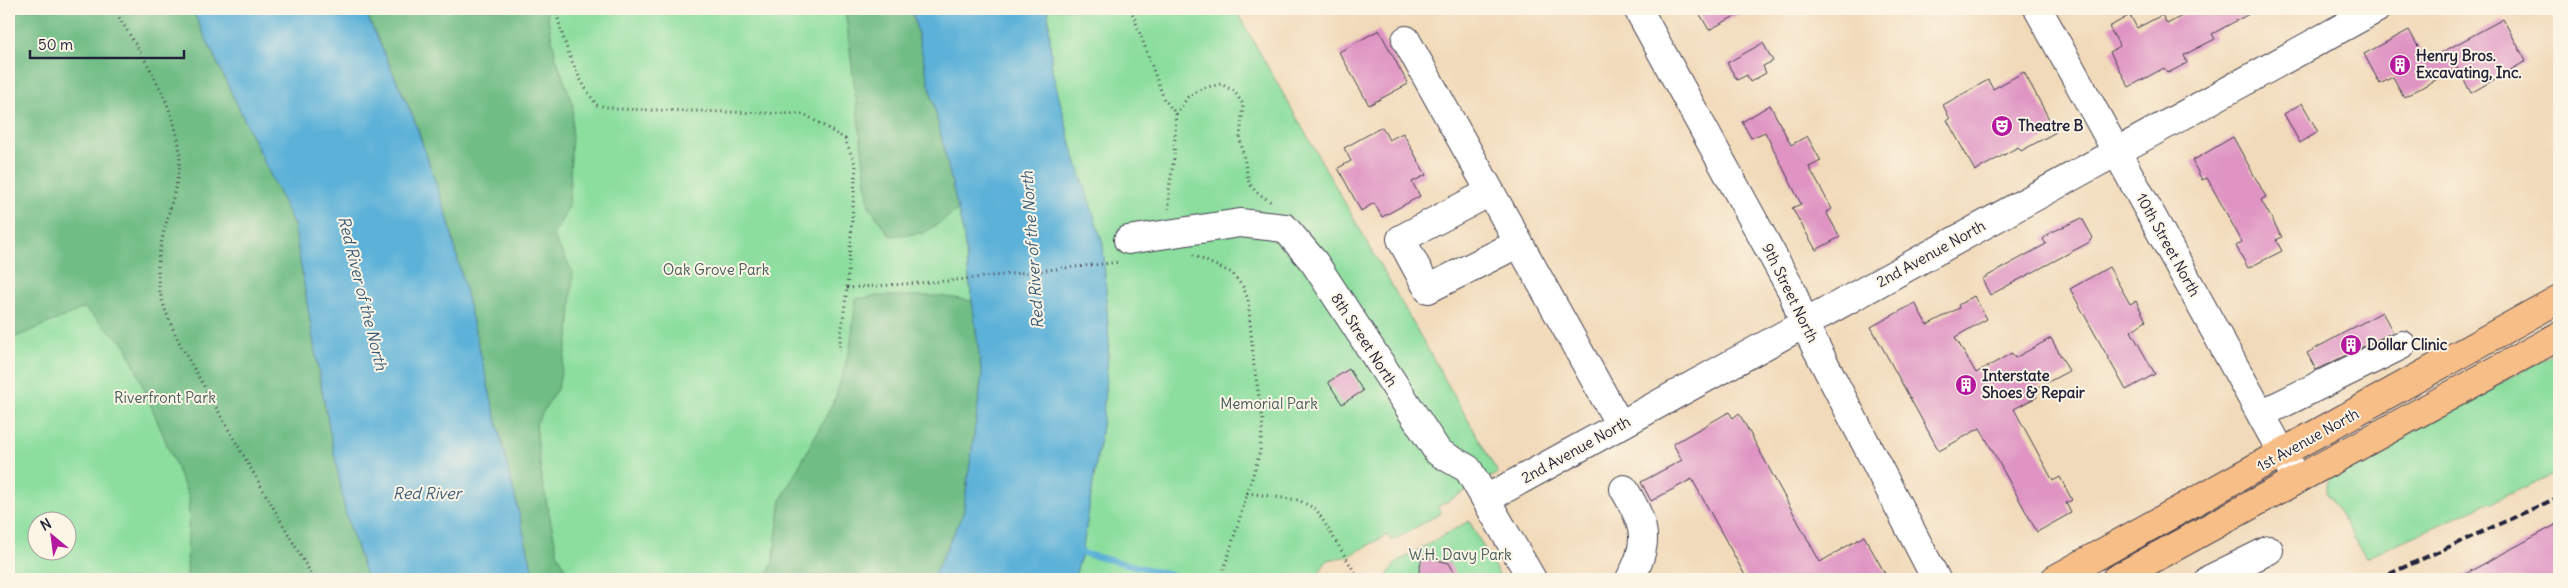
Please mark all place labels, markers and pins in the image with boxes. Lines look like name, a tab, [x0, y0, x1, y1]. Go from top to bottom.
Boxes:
place label: Henry Bros. Excavating, Inc.	[2416, 46, 2522, 83]
building icon: Henry Bros. Excavating, Inc.	[2388, 53, 2412, 77]
theatre icon: Theatre B	[1990, 114, 2014, 138]
place label: Theatre B	[2018, 116, 2084, 135]
building icon: Dollar Clinic	[2339, 333, 2363, 357]
place label: Dollar Clinic	[2367, 335, 2448, 354]
place label: Interstate Shoes & Repair	[1982, 366, 2086, 403]
building icon: Interstate Shoes & Repair	[1954, 373, 1978, 397]

